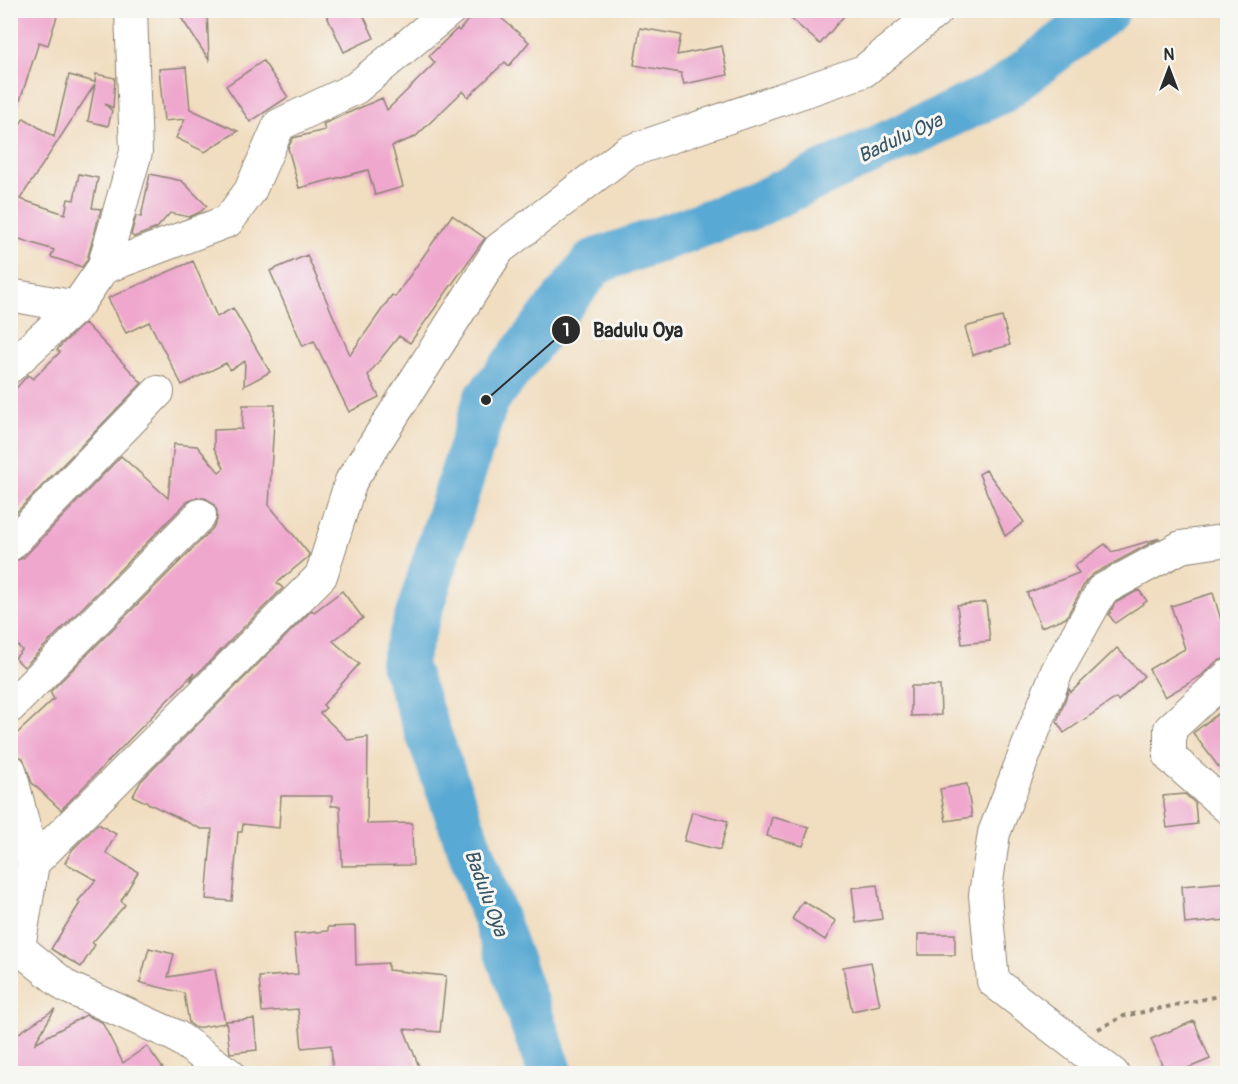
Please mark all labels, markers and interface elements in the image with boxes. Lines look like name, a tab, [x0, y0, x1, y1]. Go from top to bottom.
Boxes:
north arrow	[1139, 39, 1199, 99]
text: N	[1164, 45, 1175, 65]
water label: Badulu Oya	[854, 107, 948, 168]
callout: Badulu Oya	[551, 311, 695, 349]
text: Badulu Oya	[593, 318, 683, 343]
text: 1	[562, 319, 570, 342]
water label: Badulu Oya	[459, 846, 514, 941]

